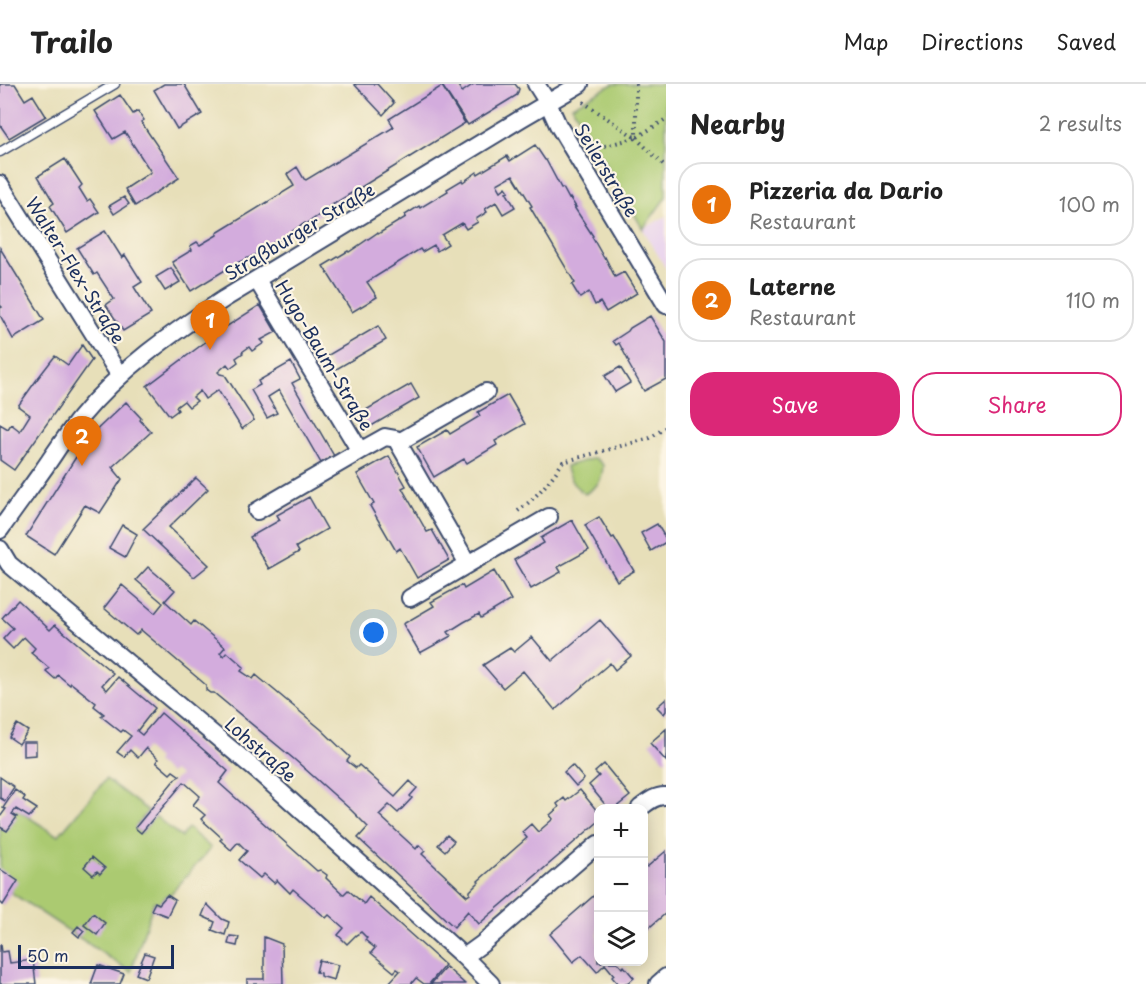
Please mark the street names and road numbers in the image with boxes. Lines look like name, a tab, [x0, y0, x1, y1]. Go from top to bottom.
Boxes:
street label: Seilerstraße	[568, 118, 646, 222]
street label: Straßburger Straße	[219, 175, 379, 287]
street label: Walter-Flex-Straße	[20, 191, 132, 349]
street label: Hugo-Baum-Straße	[269, 275, 381, 435]
street label: Lohstraße	[219, 710, 303, 788]

